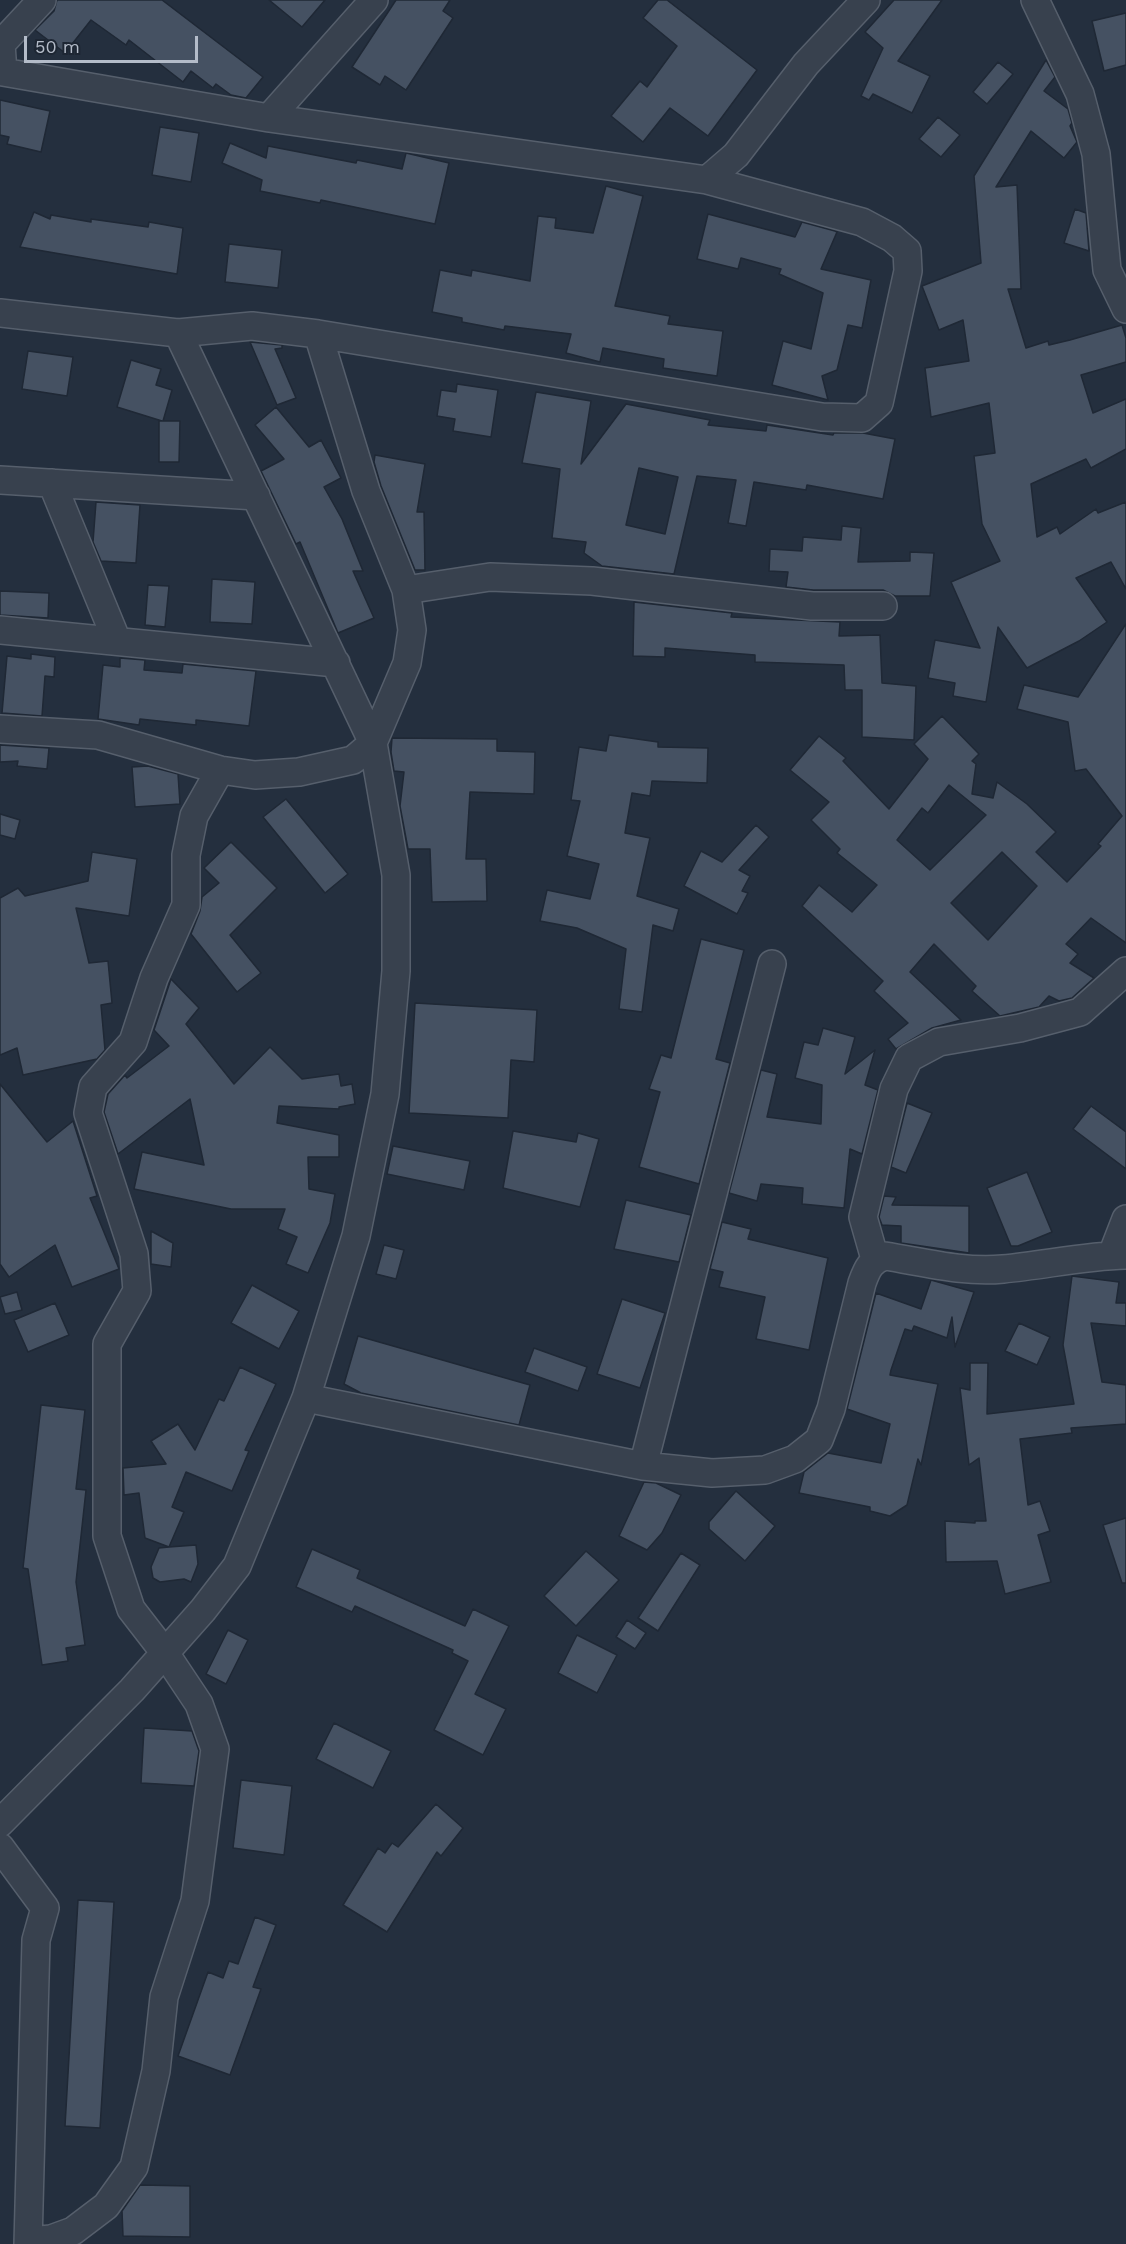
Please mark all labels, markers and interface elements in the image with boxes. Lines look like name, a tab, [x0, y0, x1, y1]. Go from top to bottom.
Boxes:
scale bar	[27, 24, 201, 62]
text: 50 m	[35, 36, 80, 57]

